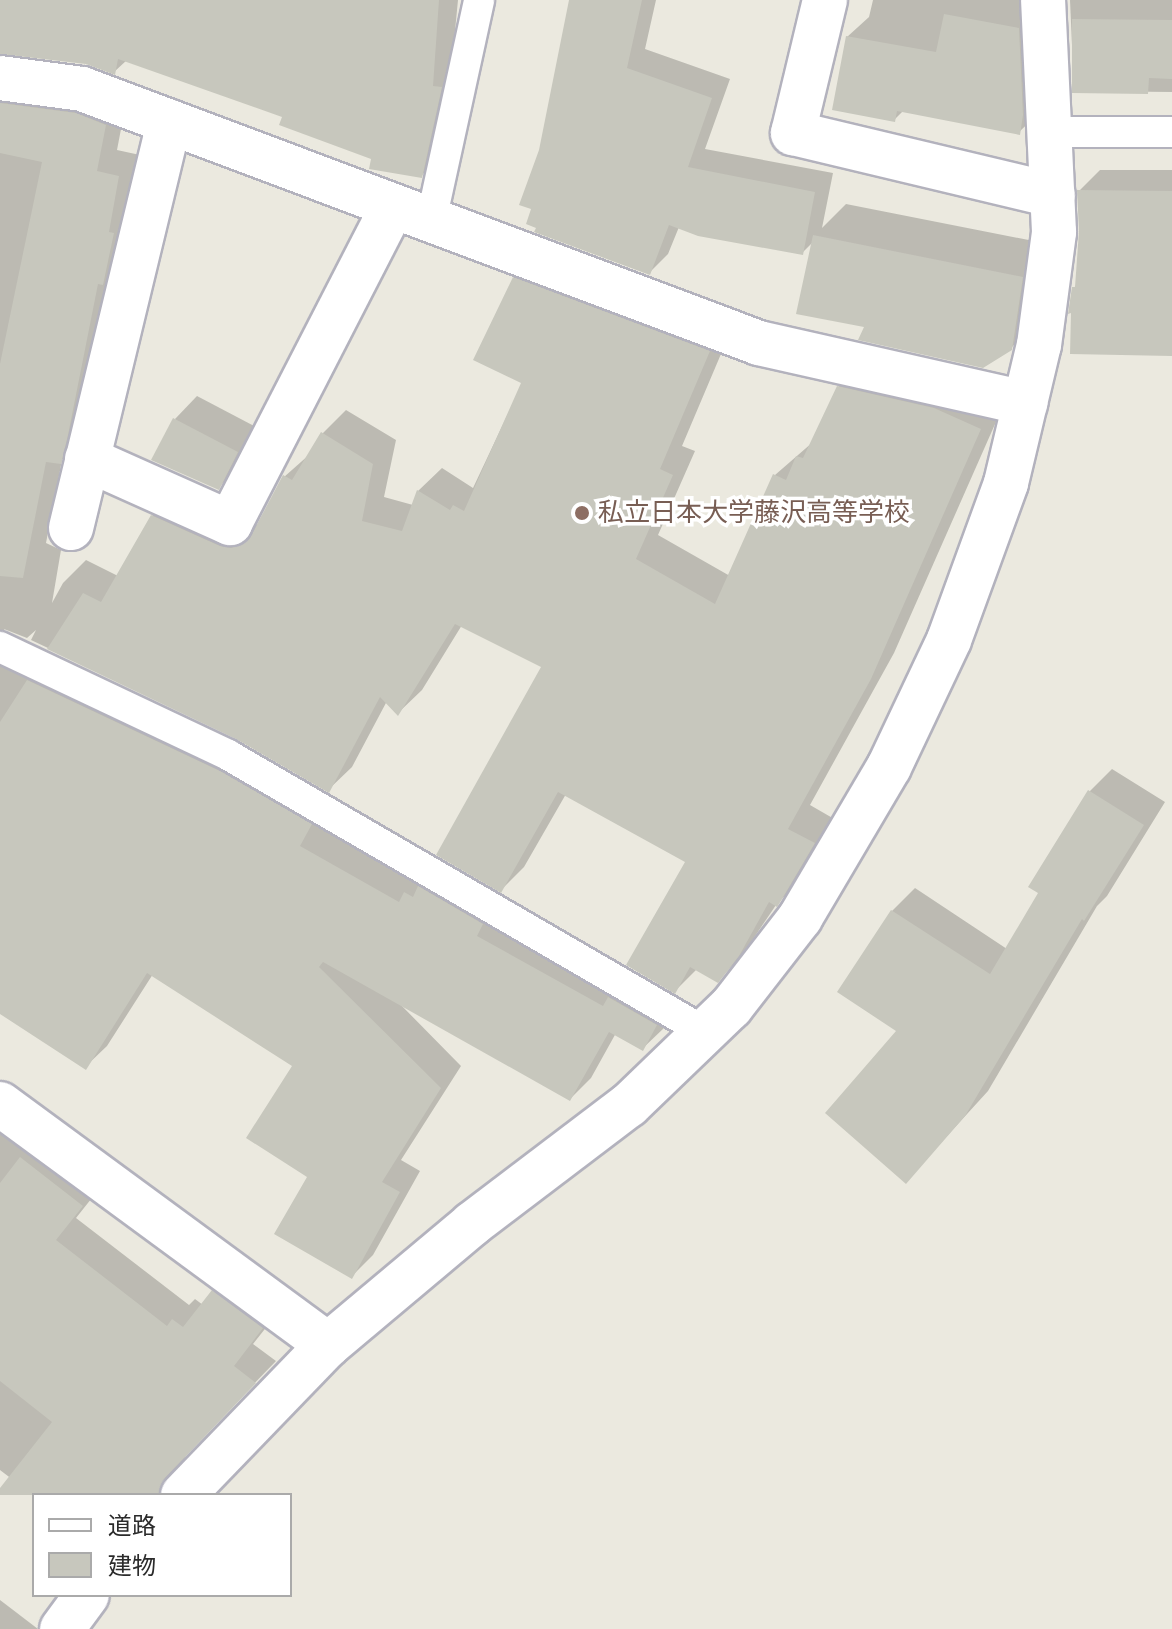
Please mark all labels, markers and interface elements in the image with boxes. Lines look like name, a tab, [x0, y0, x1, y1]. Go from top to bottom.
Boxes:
place label: 私立日本大学藤沢高等学校	[598, 497, 910, 529]
marker: 私立日本大学藤沢高等学校	[573, 504, 591, 522]
legend	[32, 1493, 292, 1597]
text: 道路	[108, 1509, 156, 1544]
text: 建物	[108, 1549, 156, 1584]

